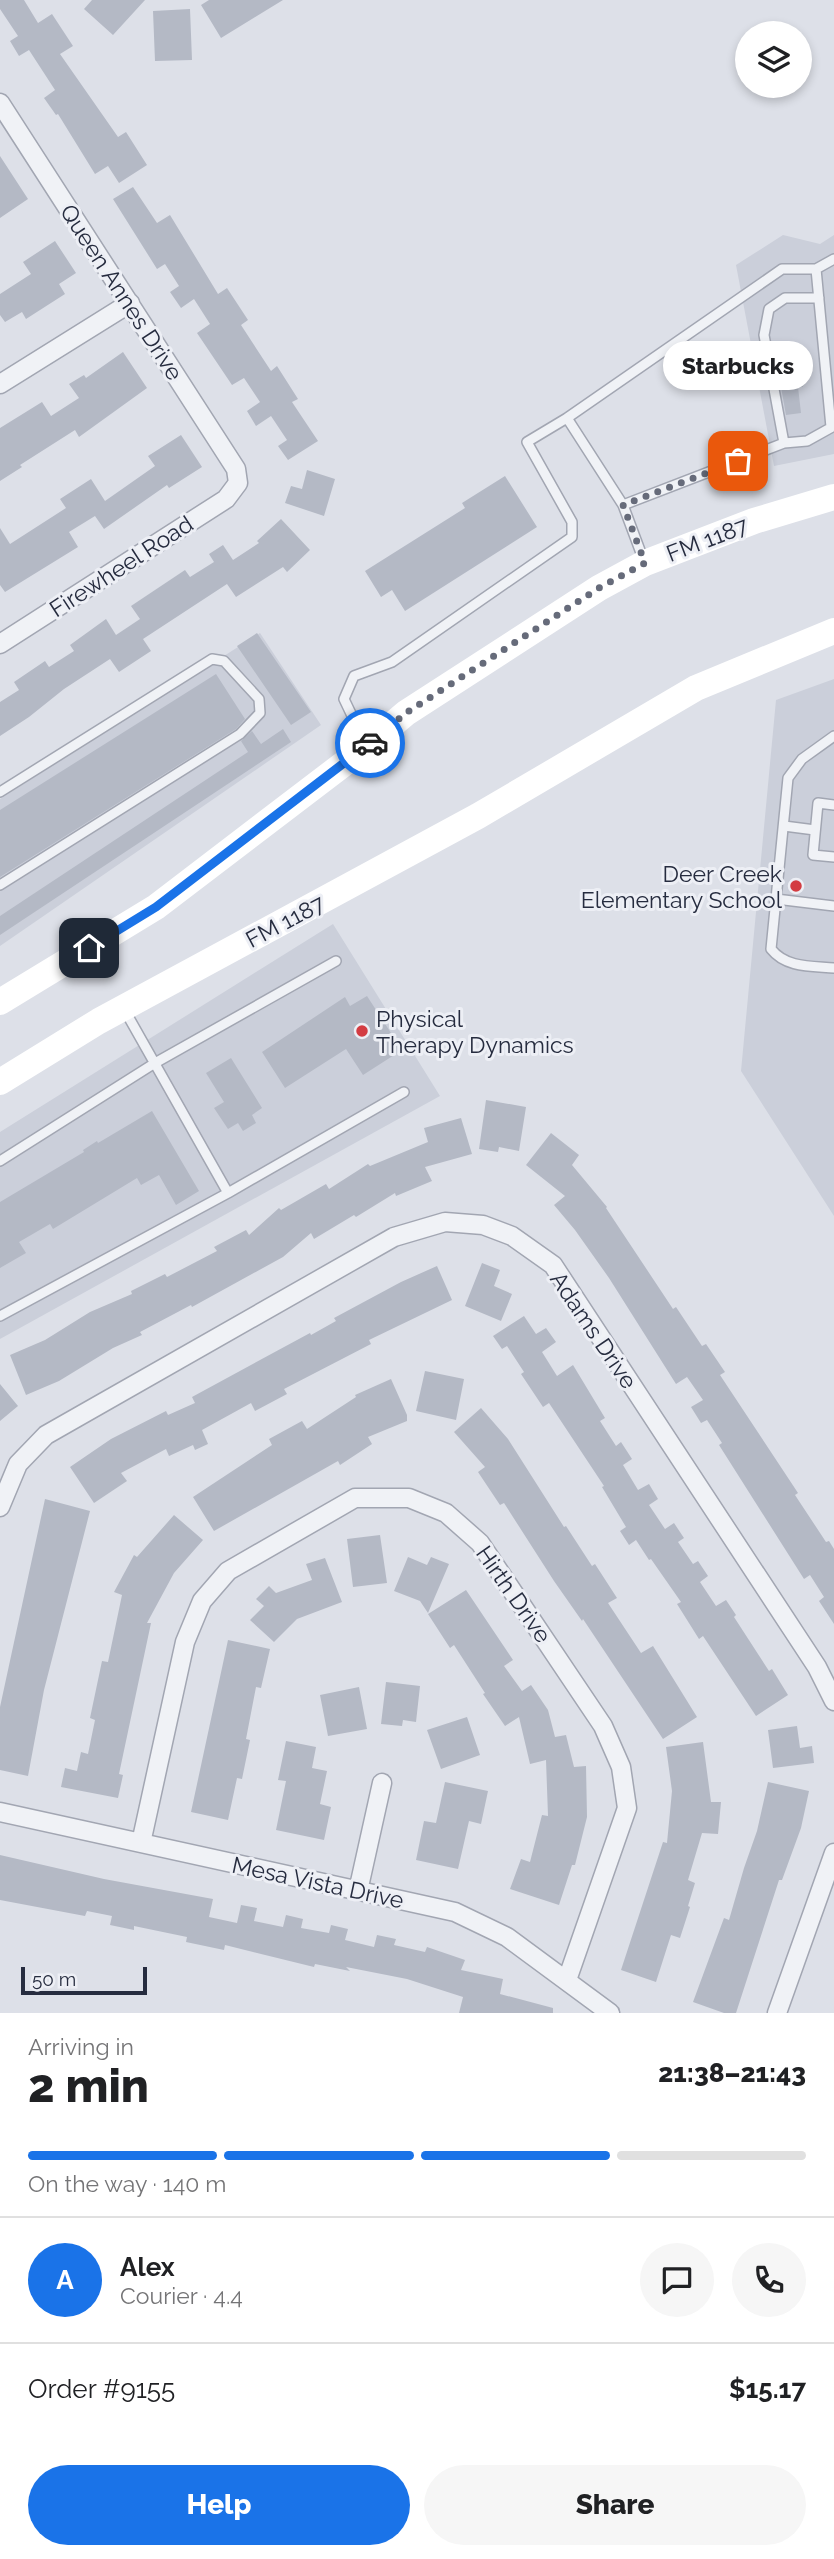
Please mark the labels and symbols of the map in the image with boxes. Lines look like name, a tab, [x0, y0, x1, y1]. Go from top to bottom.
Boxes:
street label: Queen Annes Drive	[55, 199, 189, 385]
callout: Starbucks	[663, 342, 813, 391]
pin	[708, 431, 768, 491]
street label: Firewheel Road	[44, 510, 198, 622]
street label: FM 1187	[662, 511, 752, 567]
courier	[335, 708, 405, 778]
place label: Deer Creek Elementary School	[581, 860, 783, 913]
marker: Deer Creek Elementary School	[788, 878, 804, 894]
street label: FM 1187	[241, 889, 330, 953]
pin	[59, 918, 119, 978]
place label: Physical Therapy Dynamics	[376, 1005, 574, 1058]
marker: Physical Therapy Dynamics	[354, 1023, 370, 1039]
street label: Adams Drive	[545, 1266, 643, 1394]
street label: Hirth Drive	[471, 1540, 557, 1648]
street label: Mesa Vista Drive	[230, 1851, 406, 1913]
scale bar	[21, 1964, 147, 1996]

